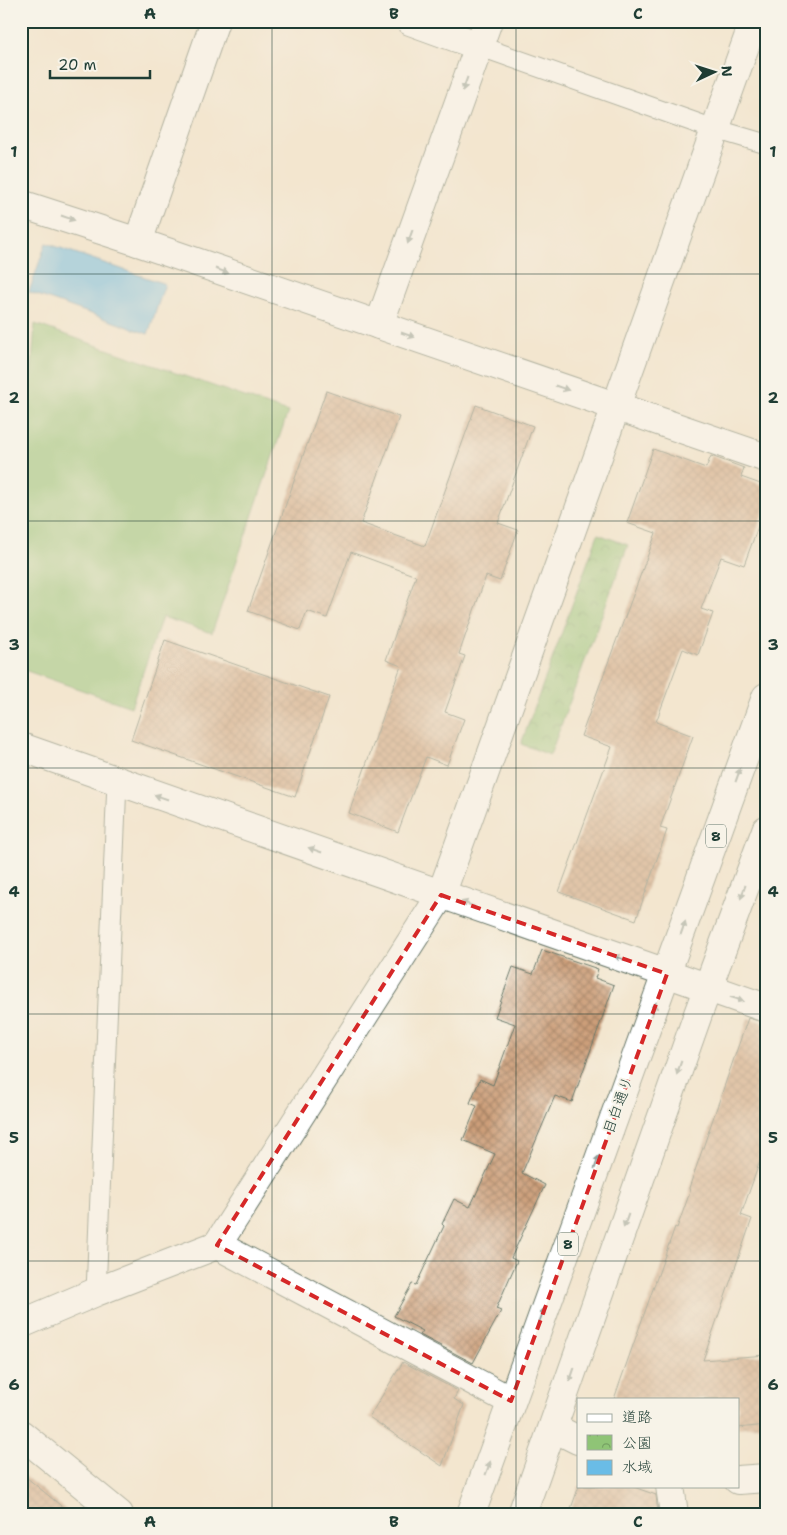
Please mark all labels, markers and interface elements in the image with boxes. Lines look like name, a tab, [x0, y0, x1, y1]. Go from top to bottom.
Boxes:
text: A	[144, 3, 156, 24]
text: B	[389, 3, 399, 24]
text: C	[633, 3, 643, 24]
scale bar	[50, 48, 150, 80]
north arrow	[690, 48, 740, 98]
text: 20 m	[58, 55, 97, 75]
text: N	[718, 65, 736, 77]
one-way arrow	[461, 76, 468, 91]
text: 1	[10, 141, 18, 162]
text: 1	[769, 141, 777, 162]
one-way arrow	[61, 215, 76, 223]
one-way arrow	[406, 229, 414, 244]
one-way arrow	[214, 268, 229, 275]
one-way arrow	[401, 332, 416, 340]
one-way arrow	[555, 384, 570, 392]
text: 2	[8, 387, 20, 408]
text: 2	[767, 387, 779, 408]
text: 3	[8, 634, 20, 655]
text: 3	[767, 634, 779, 655]
one-way arrow	[734, 767, 742, 782]
one-way arrow	[153, 793, 168, 801]
road number: 8	[706, 824, 726, 848]
one-way arrow	[307, 846, 322, 853]
text: 4	[8, 881, 20, 902]
text: 4	[767, 881, 779, 902]
one-way arrow	[739, 885, 746, 900]
one-way arrow	[460, 900, 475, 908]
one-way arrow	[680, 921, 688, 936]
one-way arrow	[613, 954, 628, 962]
one-way arrow	[730, 995, 745, 1003]
one-way arrow	[651, 1002, 658, 1017]
one-way arrow	[675, 1061, 683, 1076]
street label: 目白通り	[598, 1073, 638, 1137]
text: 5	[9, 1127, 19, 1148]
text: 5	[768, 1127, 778, 1148]
one-way arrow	[593, 1154, 601, 1169]
one-way arrow	[622, 1214, 629, 1229]
road number: 8	[558, 1232, 578, 1256]
one-way arrow	[538, 1307, 546, 1322]
one-way arrow	[568, 1368, 576, 1383]
text: 6	[8, 1374, 20, 1395]
text: 6	[767, 1374, 779, 1395]
legend	[577, 1398, 740, 1488]
text: 道路	[622, 1407, 652, 1427]
text: 公園	[622, 1433, 652, 1453]
text: 水域	[622, 1457, 652, 1477]
one-way arrow	[484, 1460, 492, 1475]
text: A	[144, 1511, 156, 1532]
text: B	[389, 1511, 399, 1532]
text: C	[633, 1511, 643, 1532]

